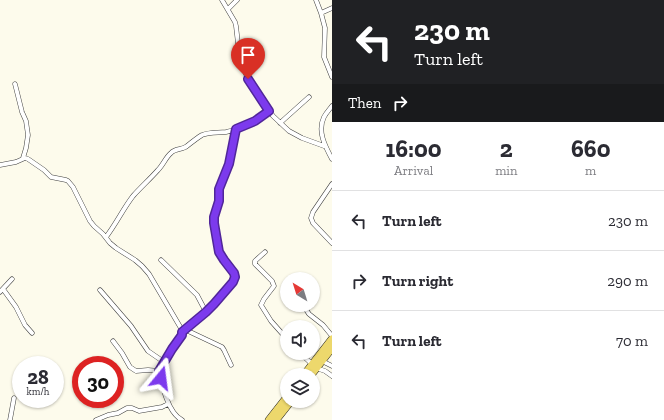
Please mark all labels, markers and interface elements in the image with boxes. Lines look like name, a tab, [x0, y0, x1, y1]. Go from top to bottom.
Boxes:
text: 230 m	[414, 14, 490, 47]
icon: left	[348, 16, 400, 68]
pin	[231, 38, 265, 79]
icon: arrive	[237, 44, 259, 66]
text: Turn left	[414, 48, 483, 70]
icon: right	[389, 92, 411, 114]
text: Then	[348, 94, 381, 112]
text: 16:00	[385, 134, 442, 163]
text: 2	[500, 134, 513, 163]
text: 660	[571, 134, 611, 163]
text: Arrival	[394, 163, 433, 178]
text: min	[495, 163, 517, 178]
text: m	[585, 163, 596, 178]
icon: left	[348, 210, 370, 232]
text: Turn left	[382, 212, 442, 230]
text: 230 m	[608, 212, 648, 230]
icon: right	[348, 270, 370, 292]
north arrow	[280, 272, 320, 312]
map controls	[280, 272, 320, 408]
text: Turn right	[382, 272, 453, 290]
text: 290 m	[607, 272, 648, 290]
button: sound	[280, 320, 320, 360]
icon: left	[348, 330, 370, 352]
text: Turn left	[382, 332, 442, 350]
text: 70 m	[616, 332, 648, 350]
speed limit sign: 30	[72, 356, 124, 408]
position arrow	[140, 357, 182, 399]
text: 28	[27, 365, 49, 389]
button: layers	[280, 368, 320, 408]
text: km/h	[27, 386, 49, 398]

